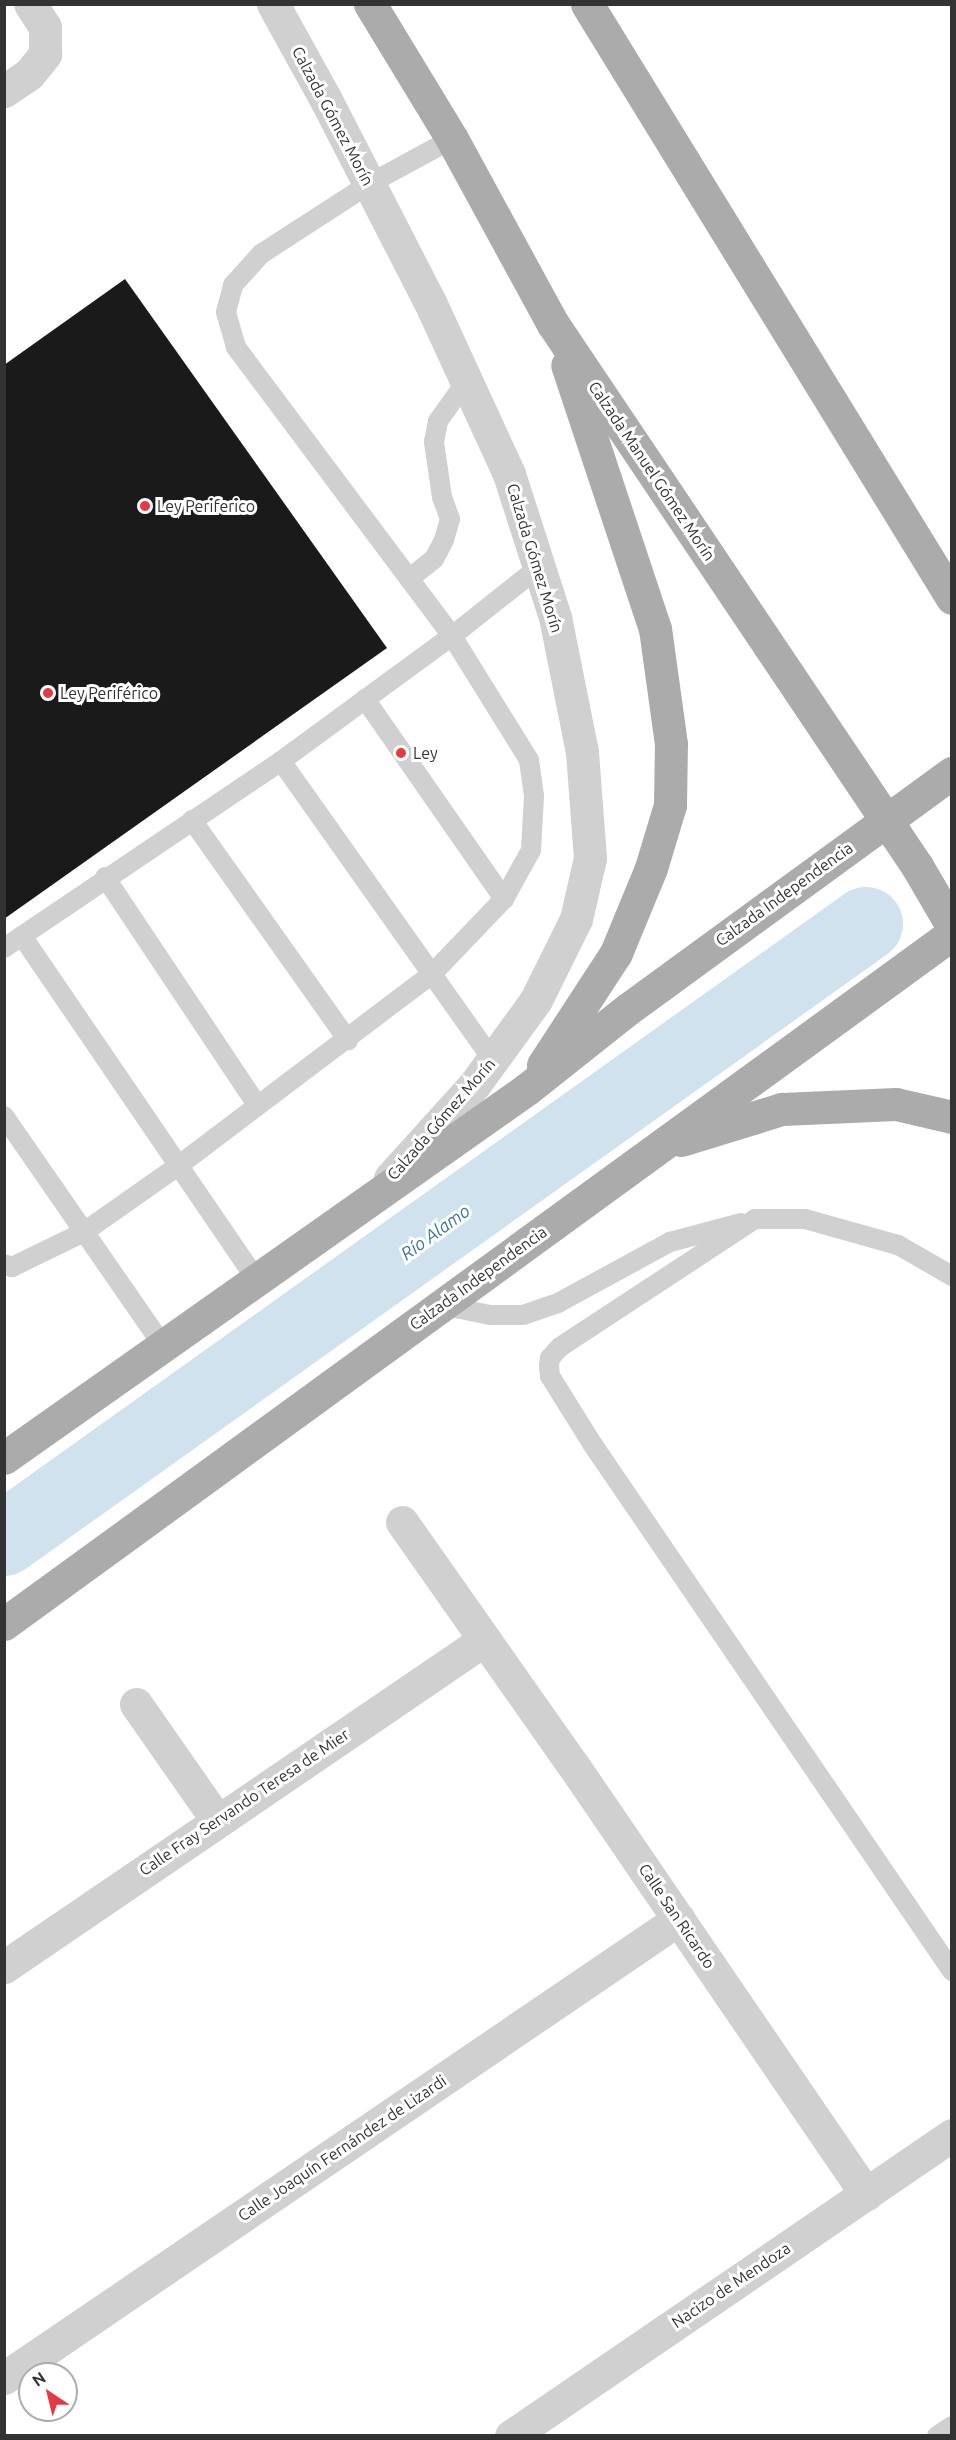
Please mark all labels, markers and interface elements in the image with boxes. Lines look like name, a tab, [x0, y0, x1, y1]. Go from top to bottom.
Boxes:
street label: Calzada Gómez Morín	[288, 43, 378, 189]
street label: Calzada Manuel Gómez Morín	[585, 378, 719, 564]
street label: Calzada Gómez Morín	[503, 481, 567, 635]
place label: Ley Periferico	[157, 496, 255, 516]
marker: Ley Periferico	[138, 499, 152, 513]
place label: Ley Periférico	[60, 683, 158, 703]
marker: Ley Periférico	[41, 686, 55, 700]
place label: Ley	[413, 743, 438, 763]
marker: Ley	[394, 746, 408, 760]
street label: Calzada Independencia	[712, 838, 856, 950]
street label: Calzada Gómez Morín	[383, 1054, 499, 1184]
water label: Río Alamo	[396, 1200, 474, 1264]
street label: Calzada Independencia	[406, 1222, 550, 1334]
street label: Calle Fray Servando Teresa de Mier	[135, 1724, 353, 1880]
street label: Calle San Ricardo	[635, 1860, 719, 1972]
street label: Calle Joaquín Fernández de Lizardi	[234, 2071, 450, 2225]
street label: Nacizo de Mendoza	[668, 2238, 794, 2332]
north arrow	[18, 2362, 78, 2422]
text: N	[29, 2368, 49, 2390]

